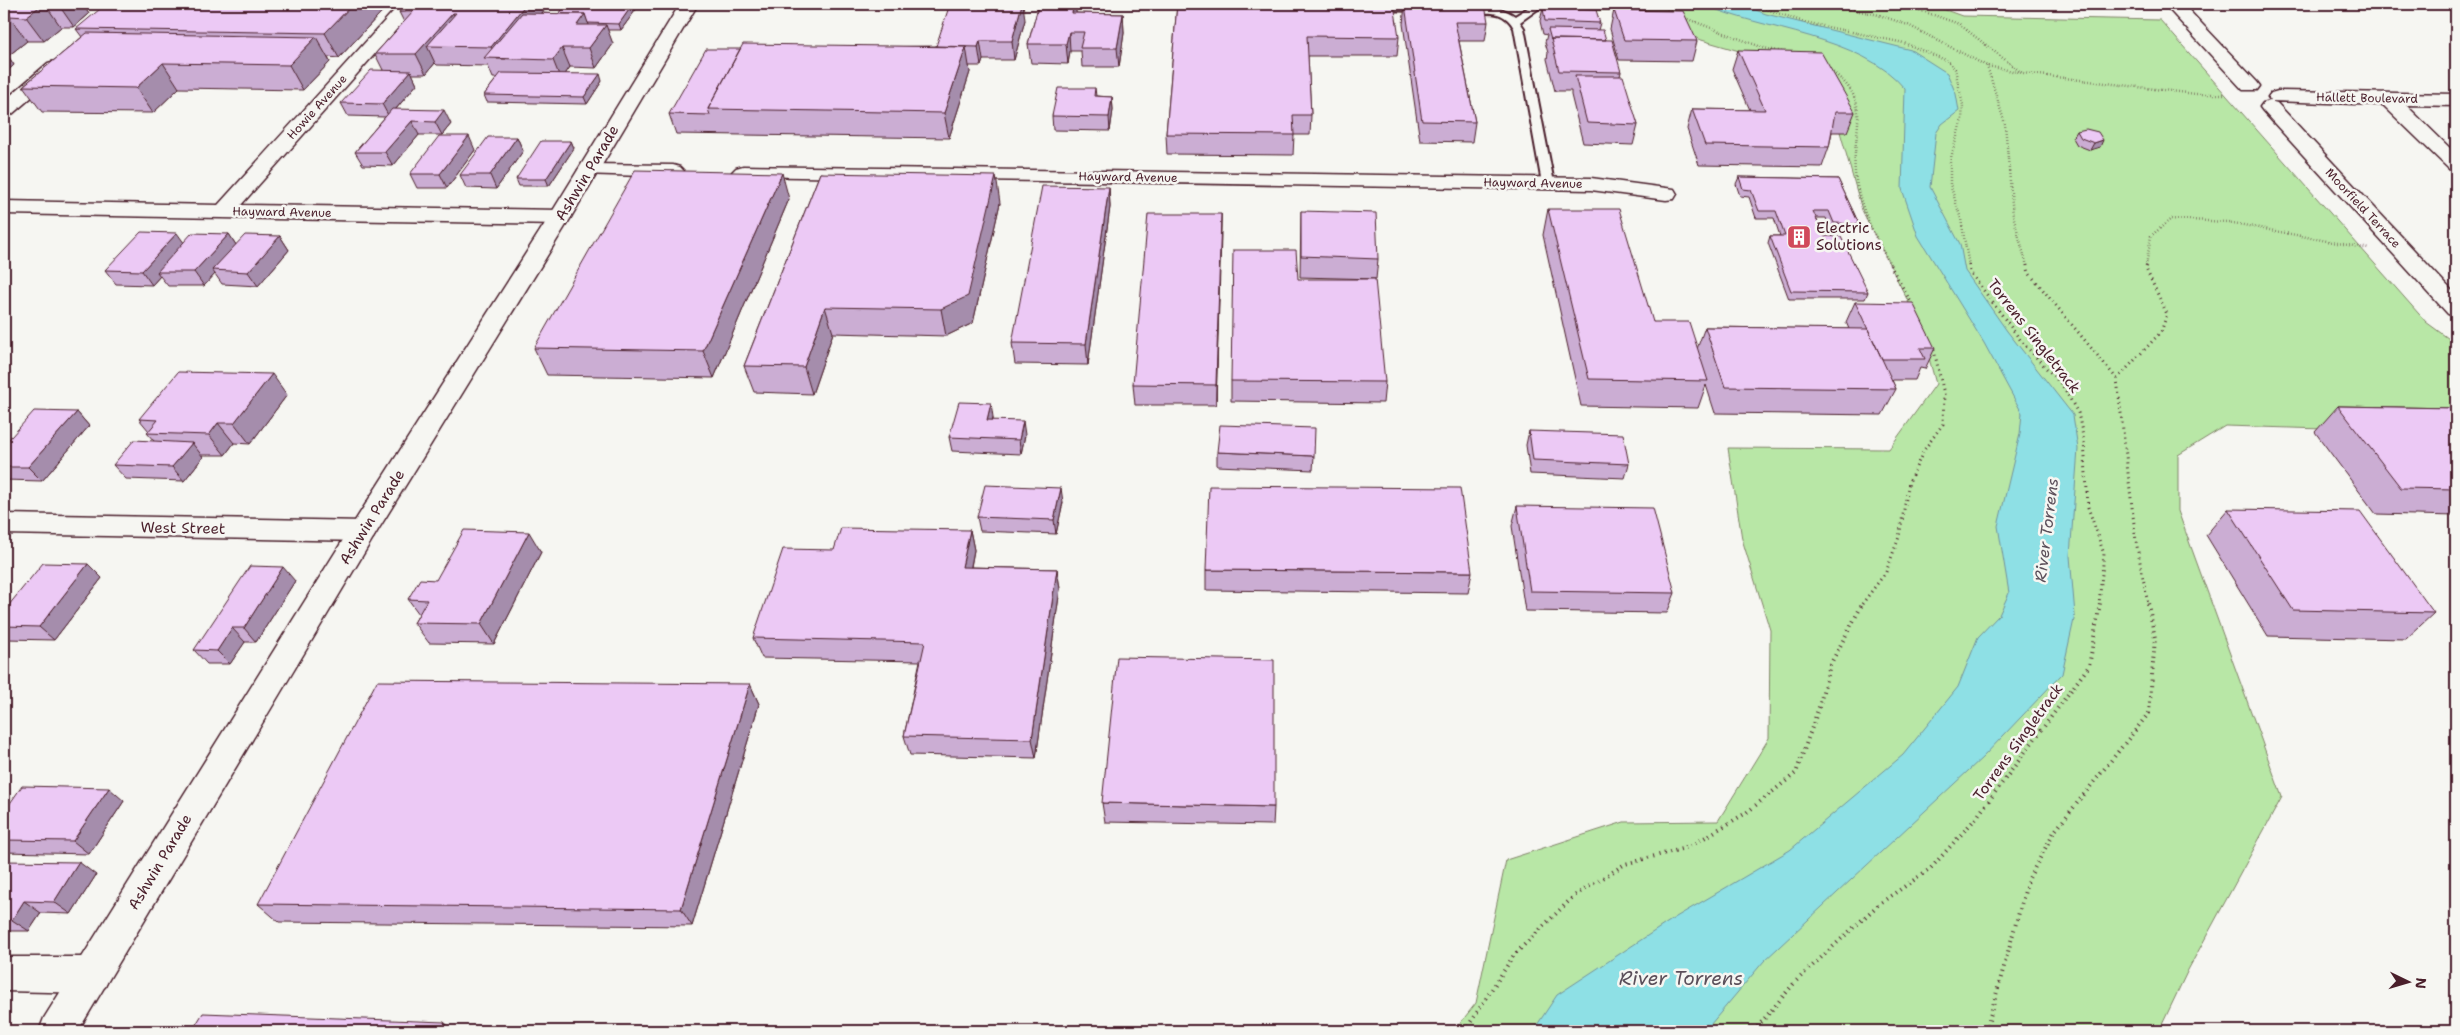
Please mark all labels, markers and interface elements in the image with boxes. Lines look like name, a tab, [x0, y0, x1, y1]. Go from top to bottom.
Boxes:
street label: Howie Avenue	[283, 71, 351, 143]
street label: Hallett Boulevard	[2316, 89, 2418, 107]
street label: Ashwin Parade	[550, 121, 624, 225]
street label: Moorfield Terrace	[2322, 165, 2404, 251]
street label: Hayward Avenue	[1078, 168, 1178, 186]
street label: Hayward Avenue	[1483, 174, 1583, 192]
street label: Hayward Avenue	[232, 203, 332, 221]
place label: Electric Solutions	[1816, 218, 1882, 255]
building icon: Electric Solutions	[1786, 224, 1812, 250]
street label: Torrens Singletrack	[1983, 275, 2085, 397]
street label: Ashwin Parade	[335, 466, 409, 568]
water label: River Torrens	[2030, 477, 2063, 583]
street label: West Street	[140, 517, 226, 539]
street label: Torrens Singletrack	[1969, 679, 2067, 805]
street label: Ashwin Parade	[123, 810, 197, 914]
north arrow	[2382, 958, 2432, 1008]
water label: River Torrens	[1619, 966, 1743, 991]
text: N	[2412, 977, 2430, 989]

